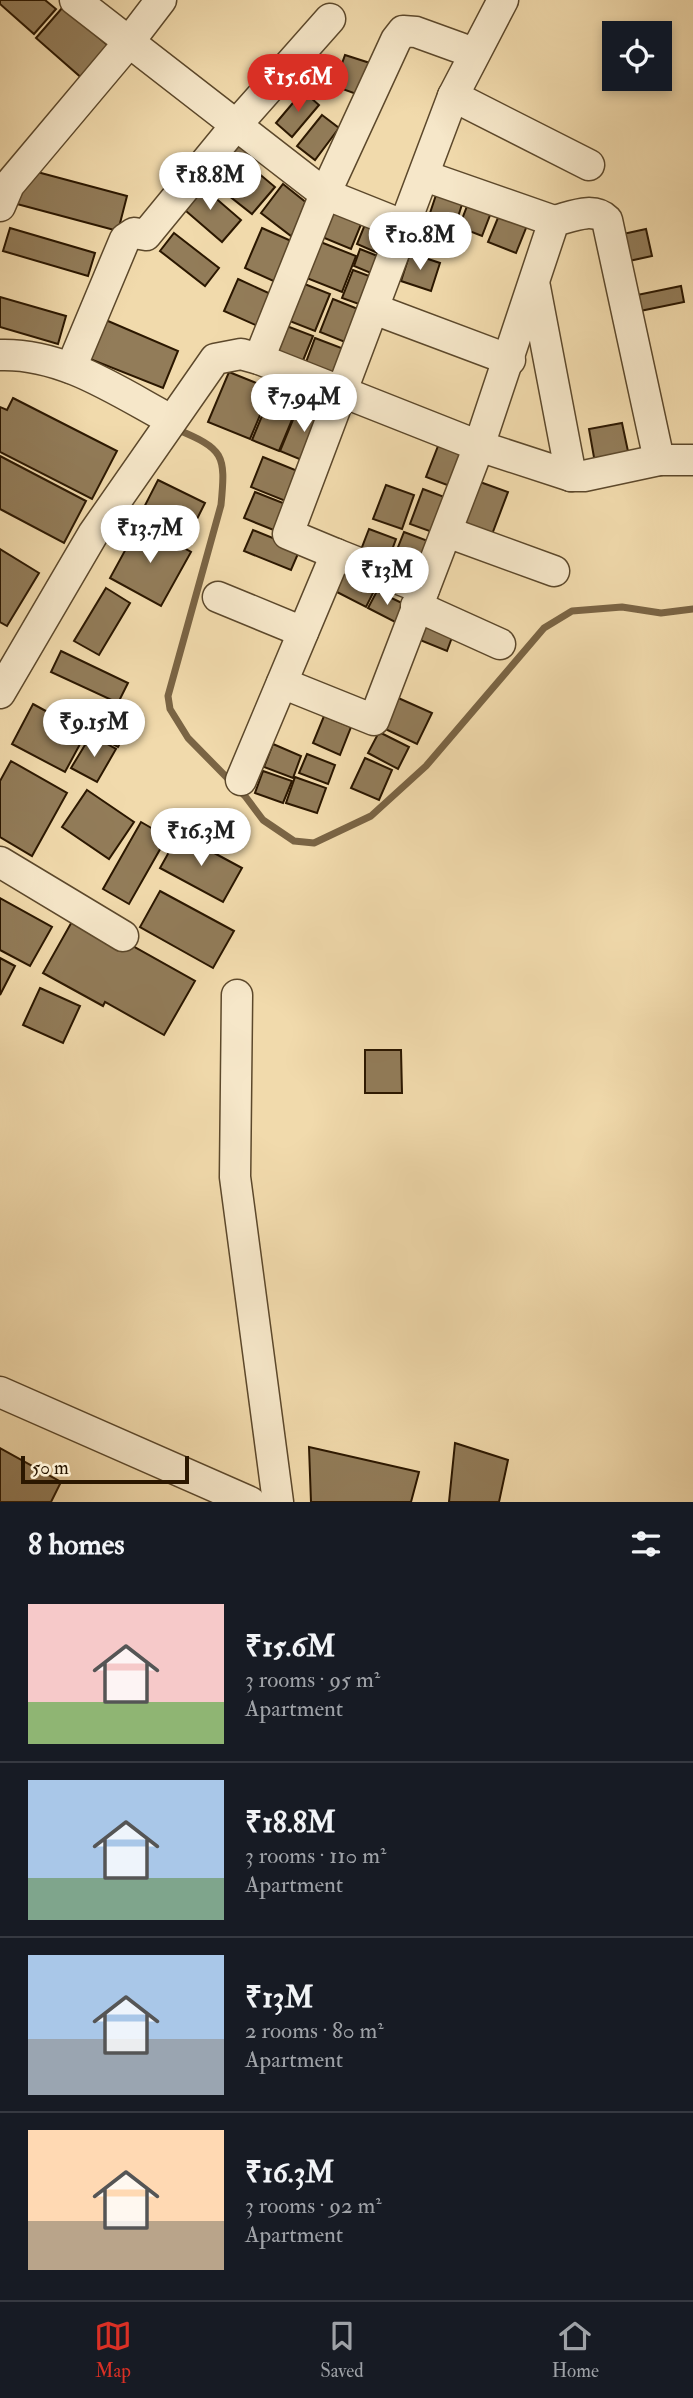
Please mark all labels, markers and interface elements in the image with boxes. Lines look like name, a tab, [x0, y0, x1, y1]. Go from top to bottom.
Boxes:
map controls	[602, 21, 672, 91]
button: locate	[602, 21, 672, 91]
pin: ₹15.6M	[241, 54, 355, 114]
text: ₹15.6M	[263, 62, 333, 91]
pin: ₹18.8M	[153, 152, 267, 212]
text: ₹18.8M	[175, 160, 245, 189]
pin: ₹10.8M	[363, 212, 477, 272]
text: ₹10.8M	[385, 220, 455, 249]
pin: ₹7.94M	[247, 374, 361, 434]
text: ₹7.94M	[267, 382, 341, 411]
pin: ₹13.7M	[93, 505, 207, 565]
text: ₹13.7M	[117, 513, 183, 542]
pin: ₹13M	[346, 548, 428, 607]
text: ₹13M	[361, 555, 413, 584]
pin: ₹9.15M	[37, 700, 151, 759]
text: ₹9.15M	[59, 707, 129, 736]
pin: ₹16.3M	[144, 808, 258, 868]
text: ₹16.3M	[167, 816, 235, 845]
scale bar	[21, 1453, 189, 1485]
text: 50 m	[32, 1456, 69, 1480]
icon: filters	[627, 1525, 665, 1563]
text: 8 homes	[28, 1526, 125, 1563]
text: ₹15.6M	[245, 1628, 335, 1665]
icon: home	[84, 1632, 168, 1716]
text: 3 rooms · 95 m²	[245, 1665, 380, 1694]
text: Apartment	[245, 1694, 343, 1723]
text: ₹18.8M	[245, 1804, 336, 1841]
icon: home	[84, 1808, 168, 1892]
text: 3 rooms · 110 m²	[245, 1841, 386, 1870]
text: Apartment	[245, 1870, 343, 1899]
text: ₹13M	[245, 1979, 313, 2016]
icon: home	[84, 1983, 168, 2067]
text: 2 rooms · 80 m²	[245, 2016, 384, 2045]
text: Apartment	[245, 2045, 343, 2074]
text: ₹16.3M	[245, 2154, 334, 2191]
icon: home	[84, 2158, 168, 2242]
text: 3 rooms · 92 m²	[245, 2191, 382, 2220]
text: Apartment	[245, 2220, 343, 2249]
tab: Map	[94, 2317, 132, 2383]
tab: Saved	[320, 2317, 364, 2383]
tab: Home	[552, 2317, 599, 2383]

